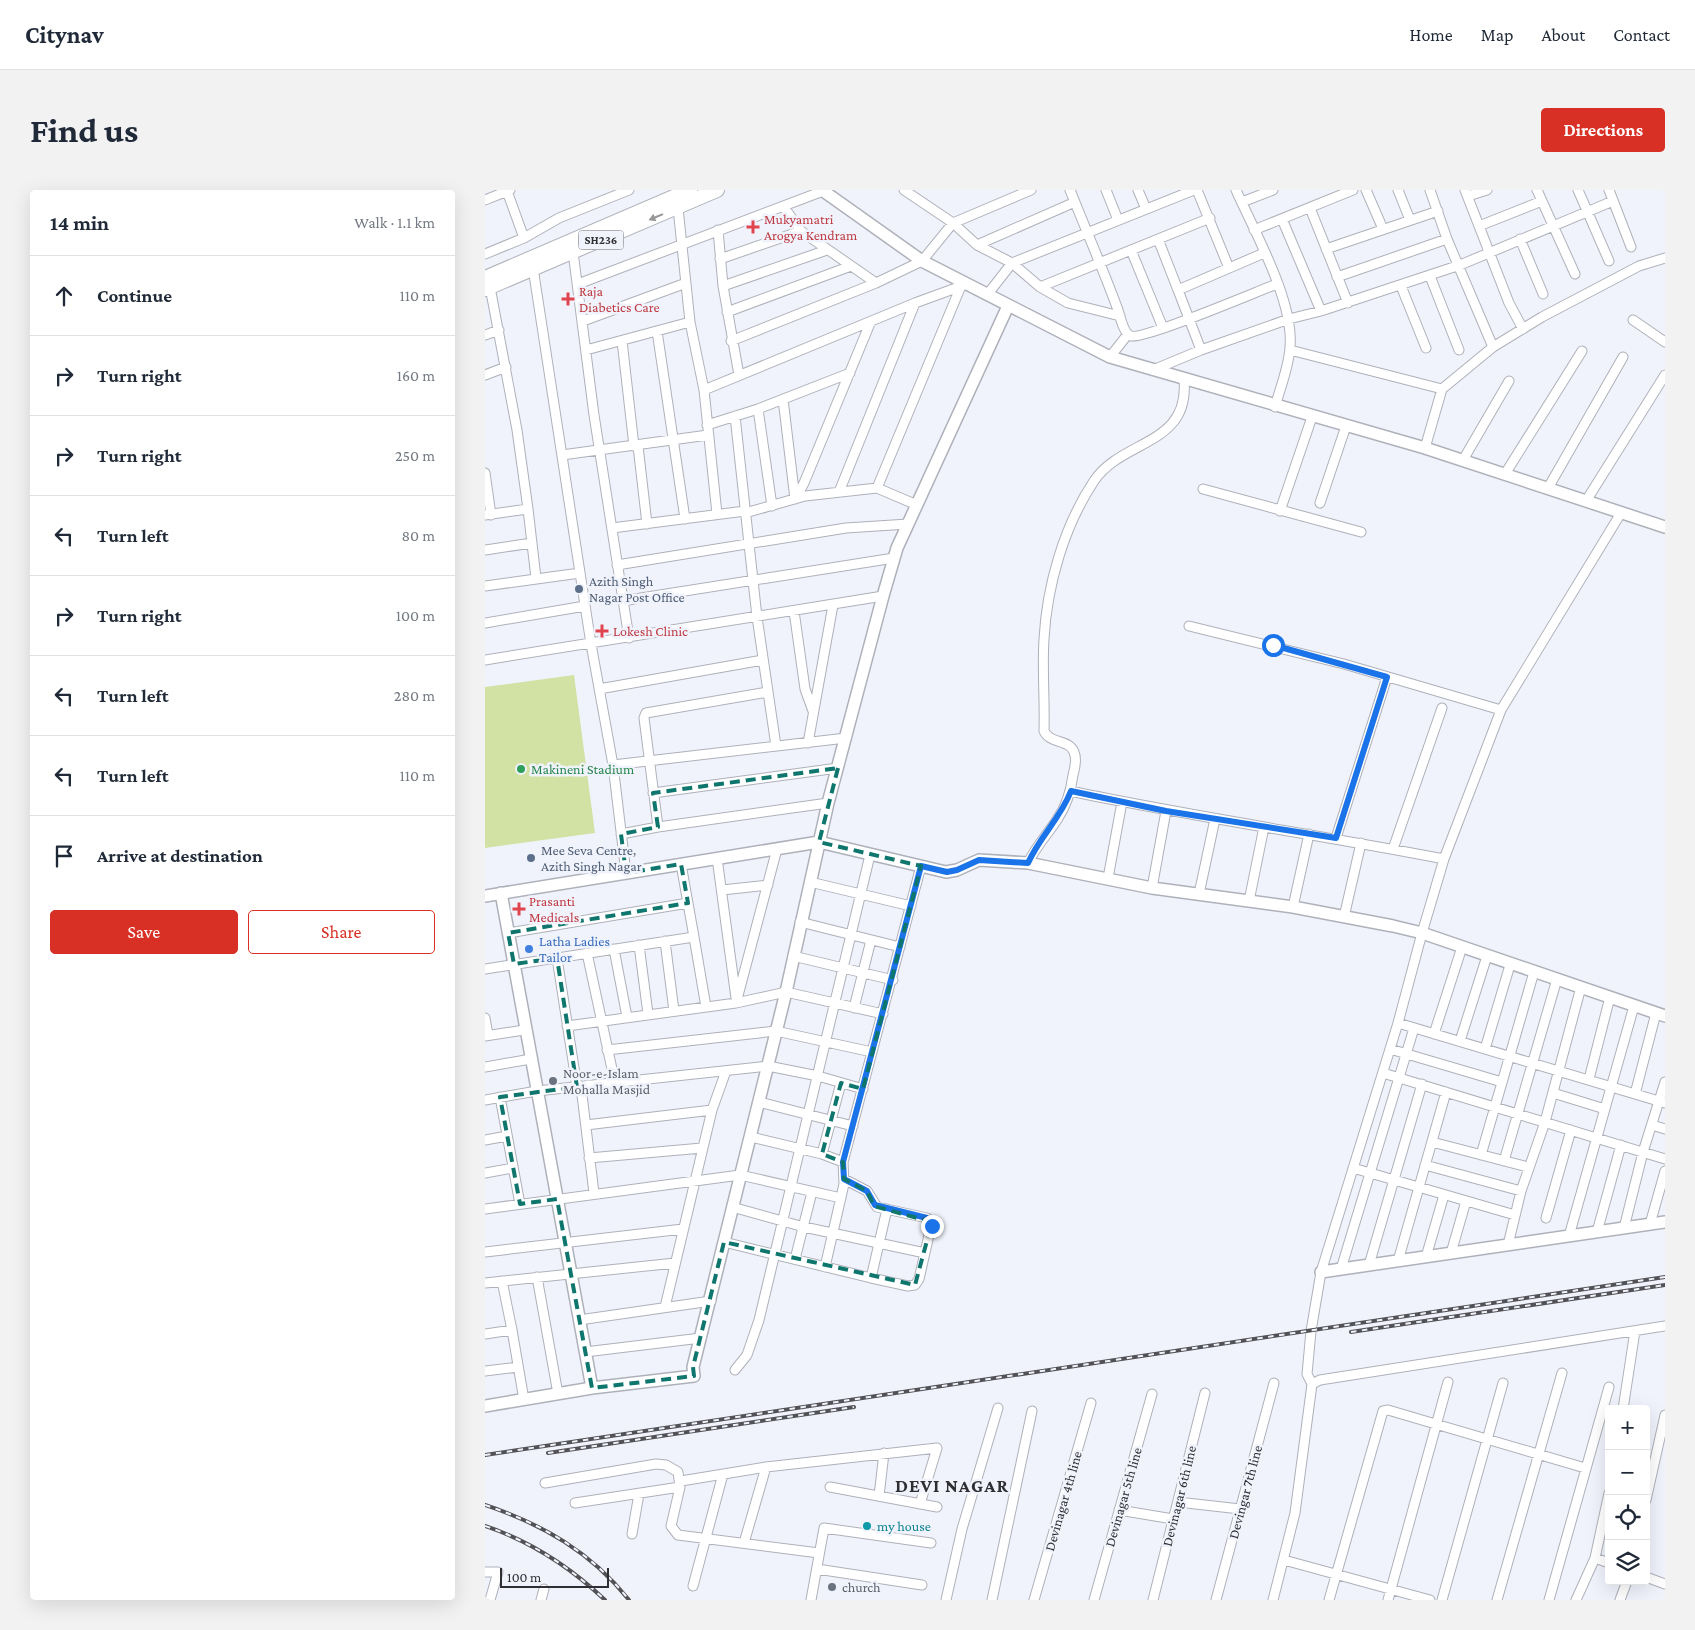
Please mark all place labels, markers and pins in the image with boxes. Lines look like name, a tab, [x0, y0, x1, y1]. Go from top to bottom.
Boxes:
place label: Mukyamatri Arogya Kendram	[764, 211, 857, 243]
marker: Mukyamatri Arogya Kendram	[746, 220, 760, 234]
place label: Raja Diabetics Care	[579, 283, 660, 315]
marker: Raja Diabetics Care	[561, 292, 575, 306]
place label: Azith Singh Nagar Post Office	[589, 573, 685, 605]
marker: Azith Singh Nagar Post Office	[573, 583, 585, 595]
place label: Lokesh Clinic	[613, 623, 688, 639]
marker: Lokesh Clinic	[595, 624, 609, 638]
place label: Makineni Stadium	[531, 761, 634, 777]
marker: Makineni Stadium	[515, 763, 527, 775]
place label: Mee Seva Centre, Azith Singh Nagar	[541, 842, 642, 874]
marker: Mee Seva Centre, Azith Singh Nagar	[525, 852, 537, 864]
place label: Prasanti Medicals	[529, 893, 579, 925]
marker: Prasanti Medicals	[513, 903, 525, 915]
place label: Latha Ladies Tailor	[539, 933, 610, 965]
marker: Latha Ladies Tailor	[523, 943, 535, 955]
place label: Noor-e-Islam Mohalla Masjid	[563, 1065, 651, 1098]
marker: Noor-e-Islam Mohalla Masjid	[547, 1075, 559, 1087]
place label: my house	[877, 1518, 931, 1534]
marker: my house	[861, 1520, 873, 1532]
place label: church	[842, 1579, 881, 1595]
marker: church	[826, 1581, 838, 1593]

